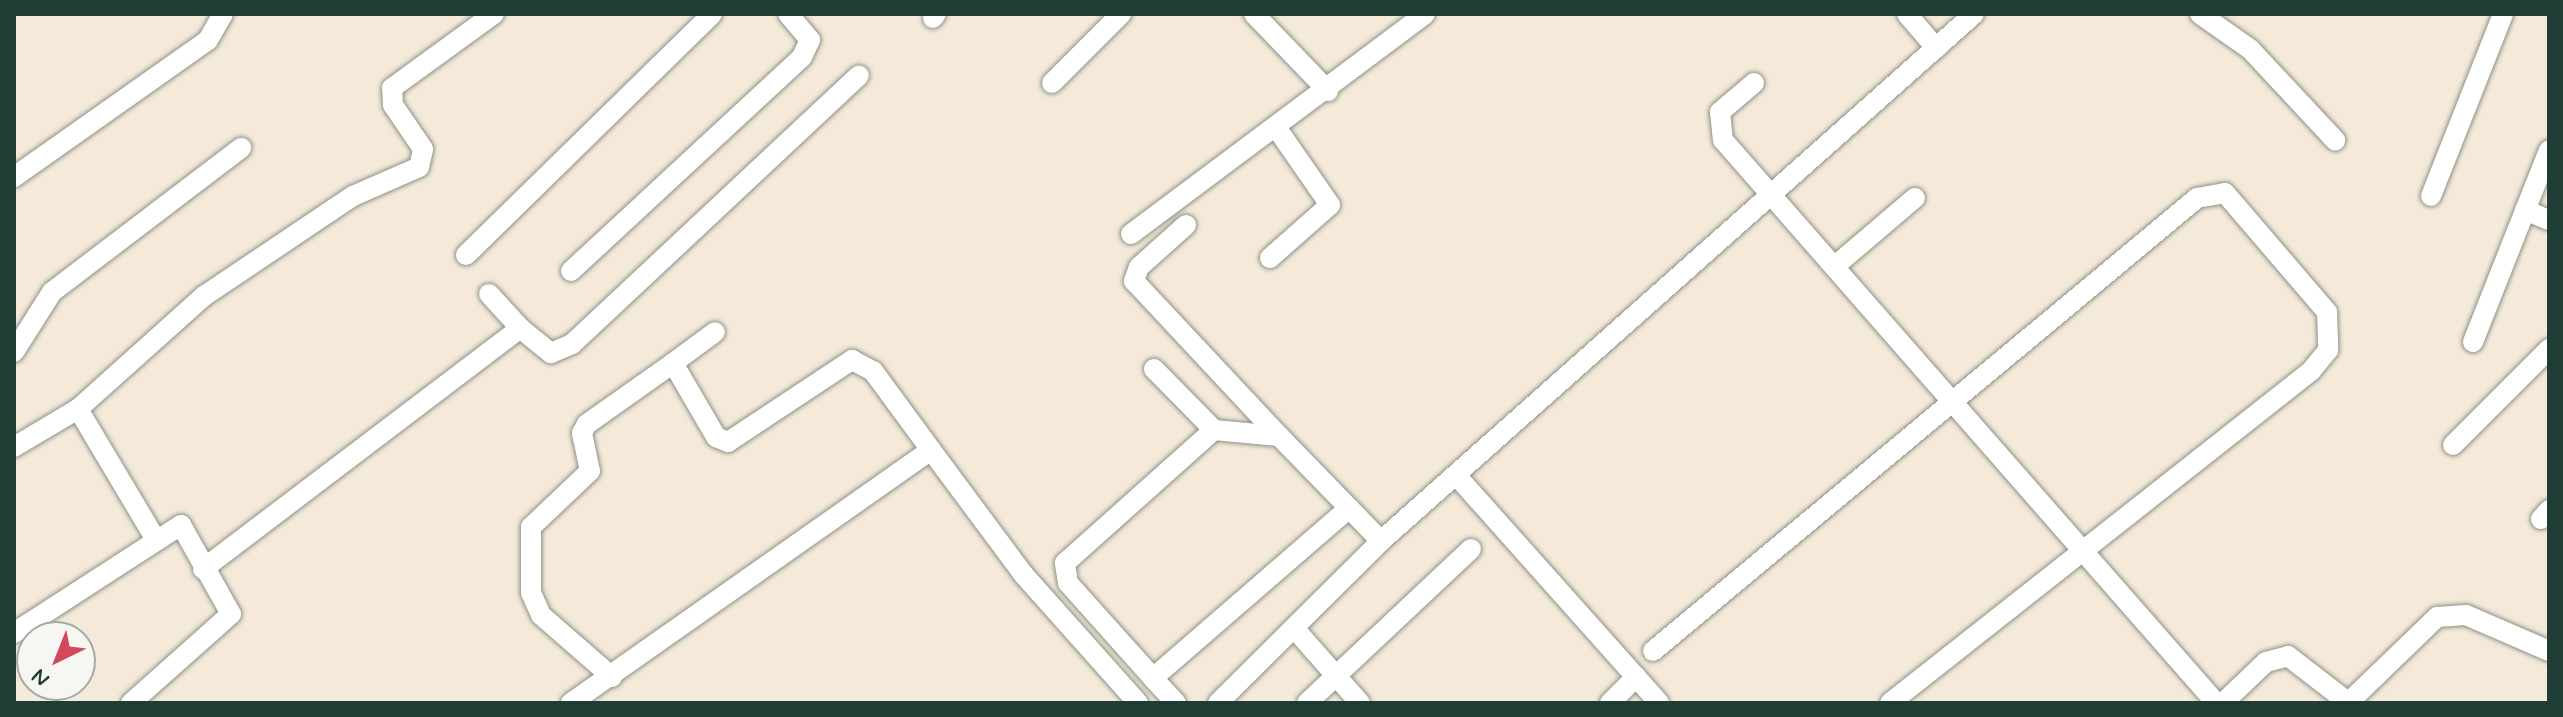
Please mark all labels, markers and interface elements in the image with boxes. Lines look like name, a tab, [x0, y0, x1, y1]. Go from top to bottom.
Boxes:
north arrow	[16, 621, 96, 701]
text: N	[26, 662, 56, 692]

